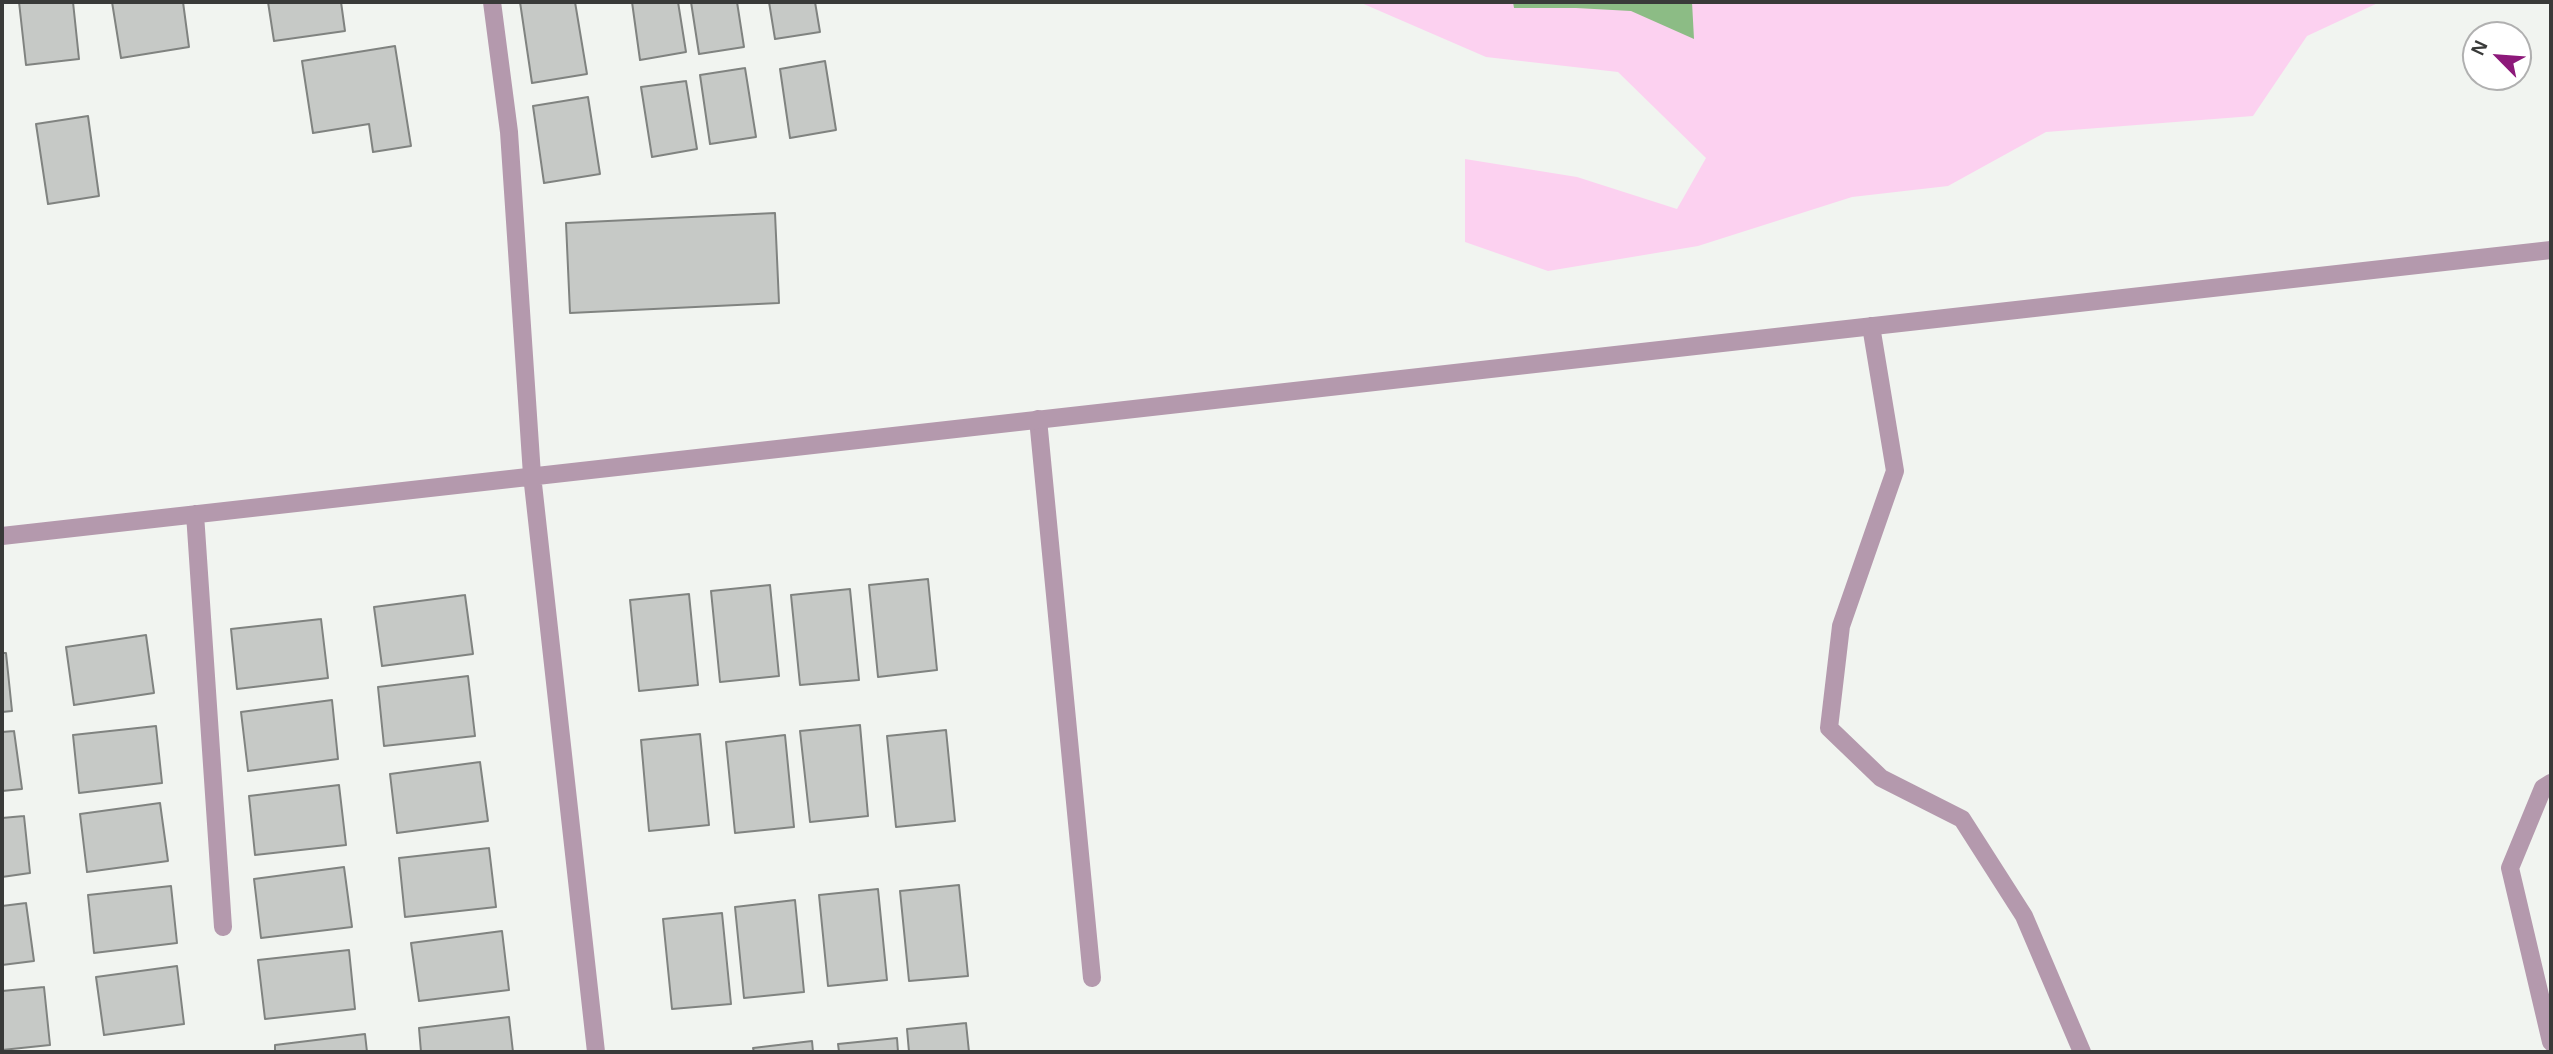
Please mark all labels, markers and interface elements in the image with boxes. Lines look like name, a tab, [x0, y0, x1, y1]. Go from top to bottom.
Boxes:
north arrow	[2462, 21, 2532, 91]
text: N	[2467, 37, 2492, 58]

